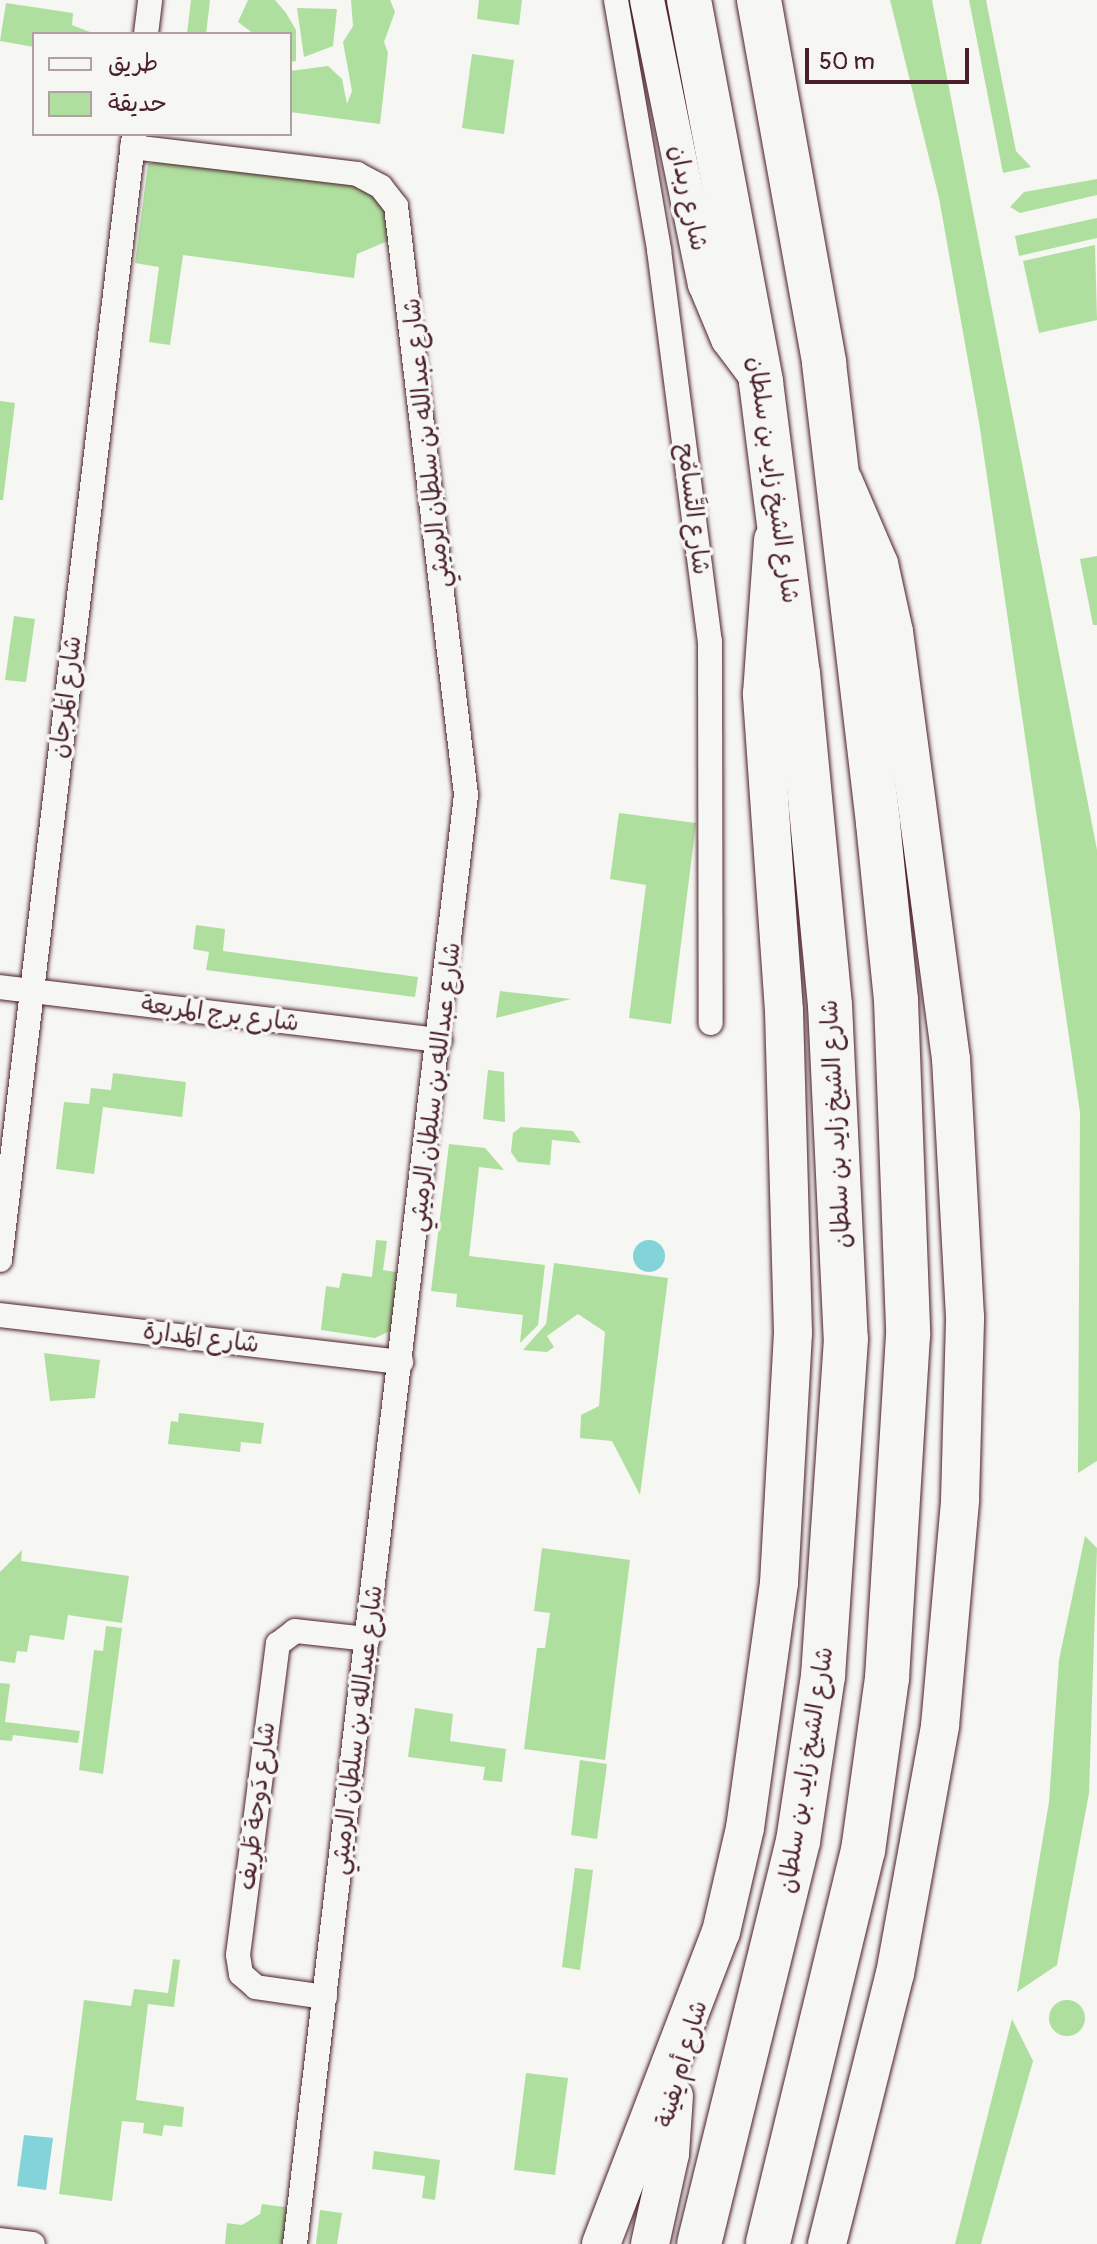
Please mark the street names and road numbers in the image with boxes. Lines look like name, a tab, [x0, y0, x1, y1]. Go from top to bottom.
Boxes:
street label: شارع ربدان	[663, 143, 713, 253]
street label: شارع عبدالله بن سلطان الرميثي	[397, 297, 457, 589]
street label: شارع الشيخ زايد بن سلطان	[741, 355, 805, 605]
street label: شارع التَّسامُح	[671, 442, 715, 576]
street label: شارع المَرجان	[44, 634, 88, 760]
street label: شارع عبدالله بن سلطان الرميثي	[403, 941, 467, 1233]
street label: شارع برج المربعة	[140, 990, 300, 1038]
street label: شارع الشيخ زايد بن سلطان	[815, 999, 857, 1249]
street label: شارع المَدارة	[141, 1317, 261, 1359]
street label: شارع عبدالله بن سلطان الرميثي	[325, 1584, 389, 1876]
street label: شارع الشيخ زايد بن سلطان	[772, 1645, 840, 1895]
street label: شارع دَوحة طَرِيف	[232, 1720, 282, 1892]
street label: شارع أم يفينة	[650, 1997, 714, 2131]

